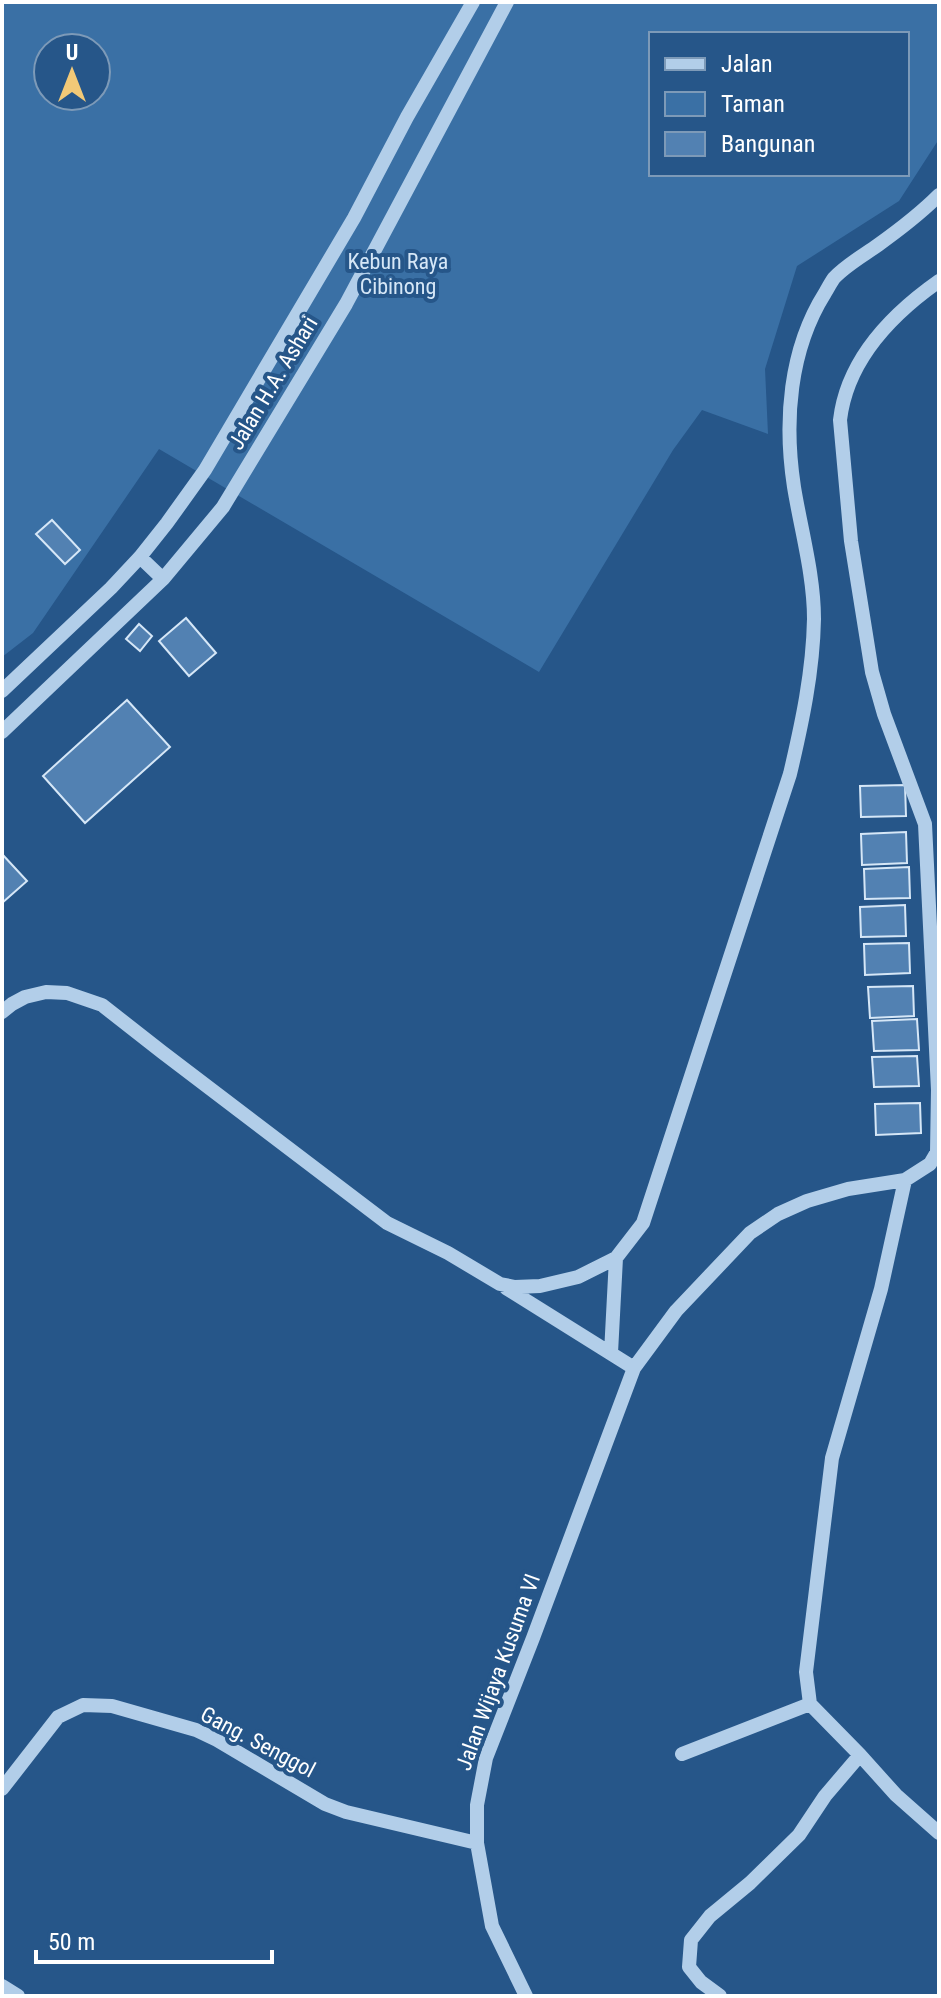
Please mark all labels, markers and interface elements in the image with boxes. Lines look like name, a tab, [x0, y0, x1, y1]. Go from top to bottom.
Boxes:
north arrow	[32, 32, 112, 112]
legend	[649, 32, 909, 176]
text: U	[66, 40, 78, 65]
text: Jalan	[721, 50, 773, 78]
text: Taman	[721, 90, 785, 118]
text: Bangunan	[721, 130, 815, 158]
park label: Kebun Raya Cibinong	[348, 249, 448, 299]
street label: Jalan H.A. Ashari	[223, 312, 323, 454]
street label: Jalan Wijaya Kusuma VI	[451, 1570, 545, 1774]
street label: Gang. Senggol	[196, 1701, 320, 1783]
scale bar	[36, 1914, 272, 1964]
text: 50 m	[48, 1928, 95, 1956]

